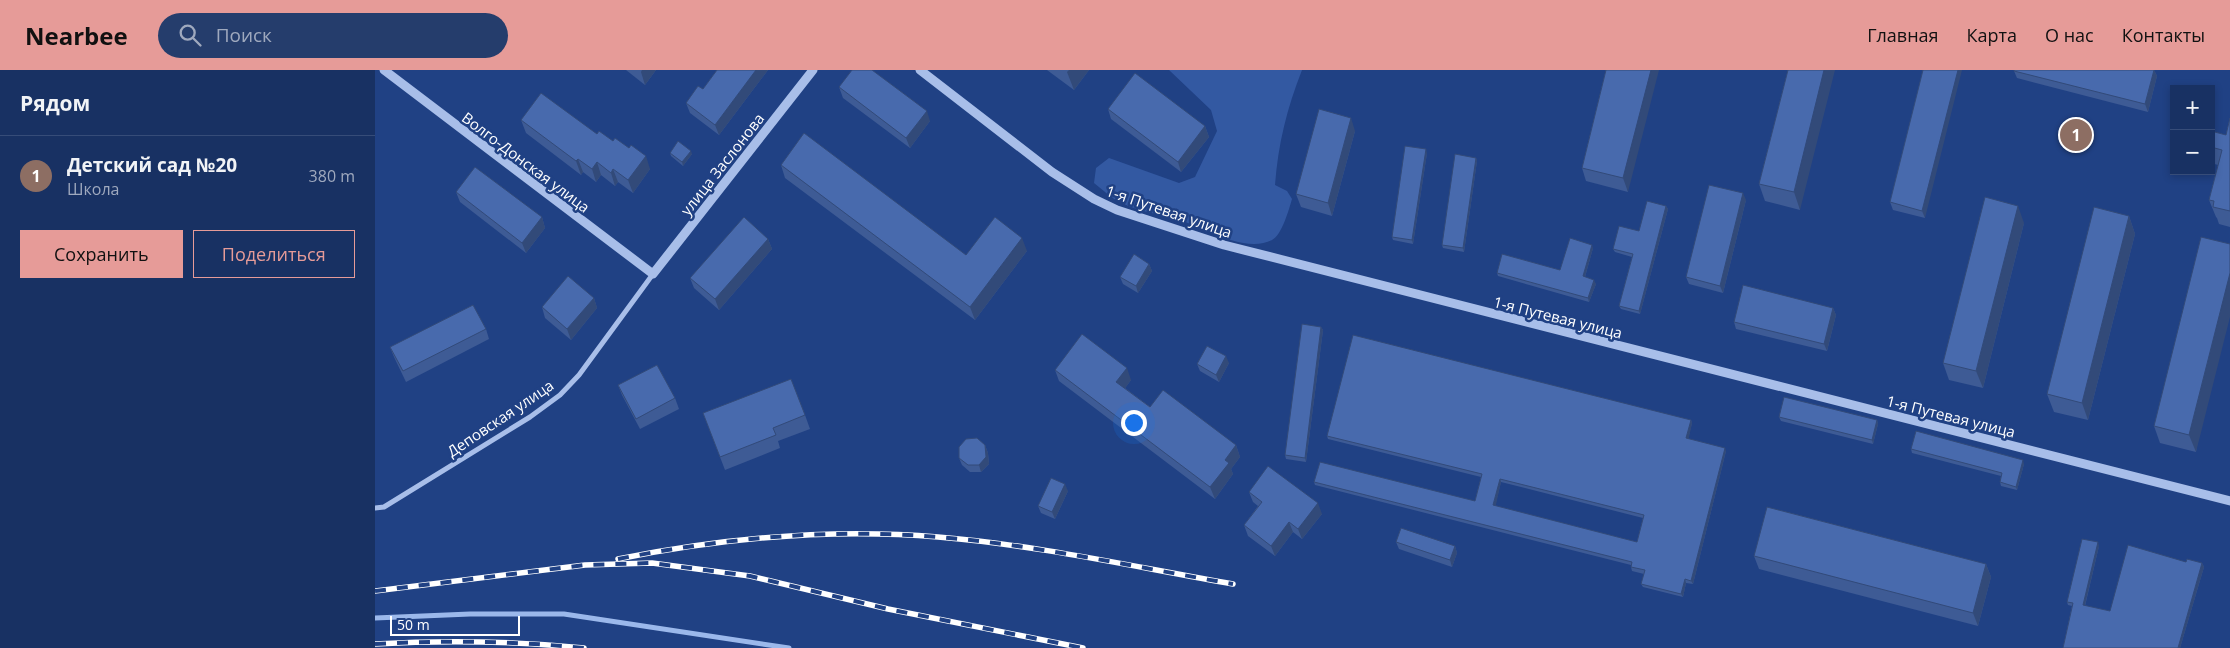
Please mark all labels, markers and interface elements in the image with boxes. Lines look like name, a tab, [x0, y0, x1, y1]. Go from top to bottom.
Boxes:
search box	[158, 13, 508, 58]
text: Nearbee	[25, 19, 128, 52]
icon: search	[176, 21, 204, 49]
text: Поиск	[216, 22, 272, 48]
text: Главная	[1867, 23, 1939, 47]
text: Карта	[1967, 23, 2017, 47]
text: О нас	[2045, 23, 2094, 47]
text: Контакты	[2122, 23, 2205, 47]
map controls	[2170, 85, 2215, 175]
button: +	[2170, 85, 2215, 130]
text: Рядом	[20, 89, 90, 117]
street label: Волго-Донская улица	[458, 107, 594, 217]
street label: улица Заслонова	[676, 109, 768, 219]
pin: 1	[2060, 116, 2092, 154]
button: −	[2170, 130, 2215, 175]
text: Детский сад №20	[67, 152, 237, 178]
text: 1	[31, 165, 41, 187]
text: 380 m	[309, 165, 355, 187]
text: Школа	[67, 178, 119, 200]
street label: 1-я Путевая улица	[1103, 180, 1235, 242]
button: Сохранить	[20, 230, 183, 278]
button: Поделиться	[193, 230, 355, 278]
street label: 1-я Путевая улица	[1492, 291, 1624, 343]
street label: Деповская улица	[443, 375, 557, 461]
street label: 1-я Путевая улица	[1885, 390, 2017, 442]
your location	[1121, 410, 1147, 436]
scale bar	[390, 613, 520, 636]
text: 50 m	[397, 615, 430, 634]

